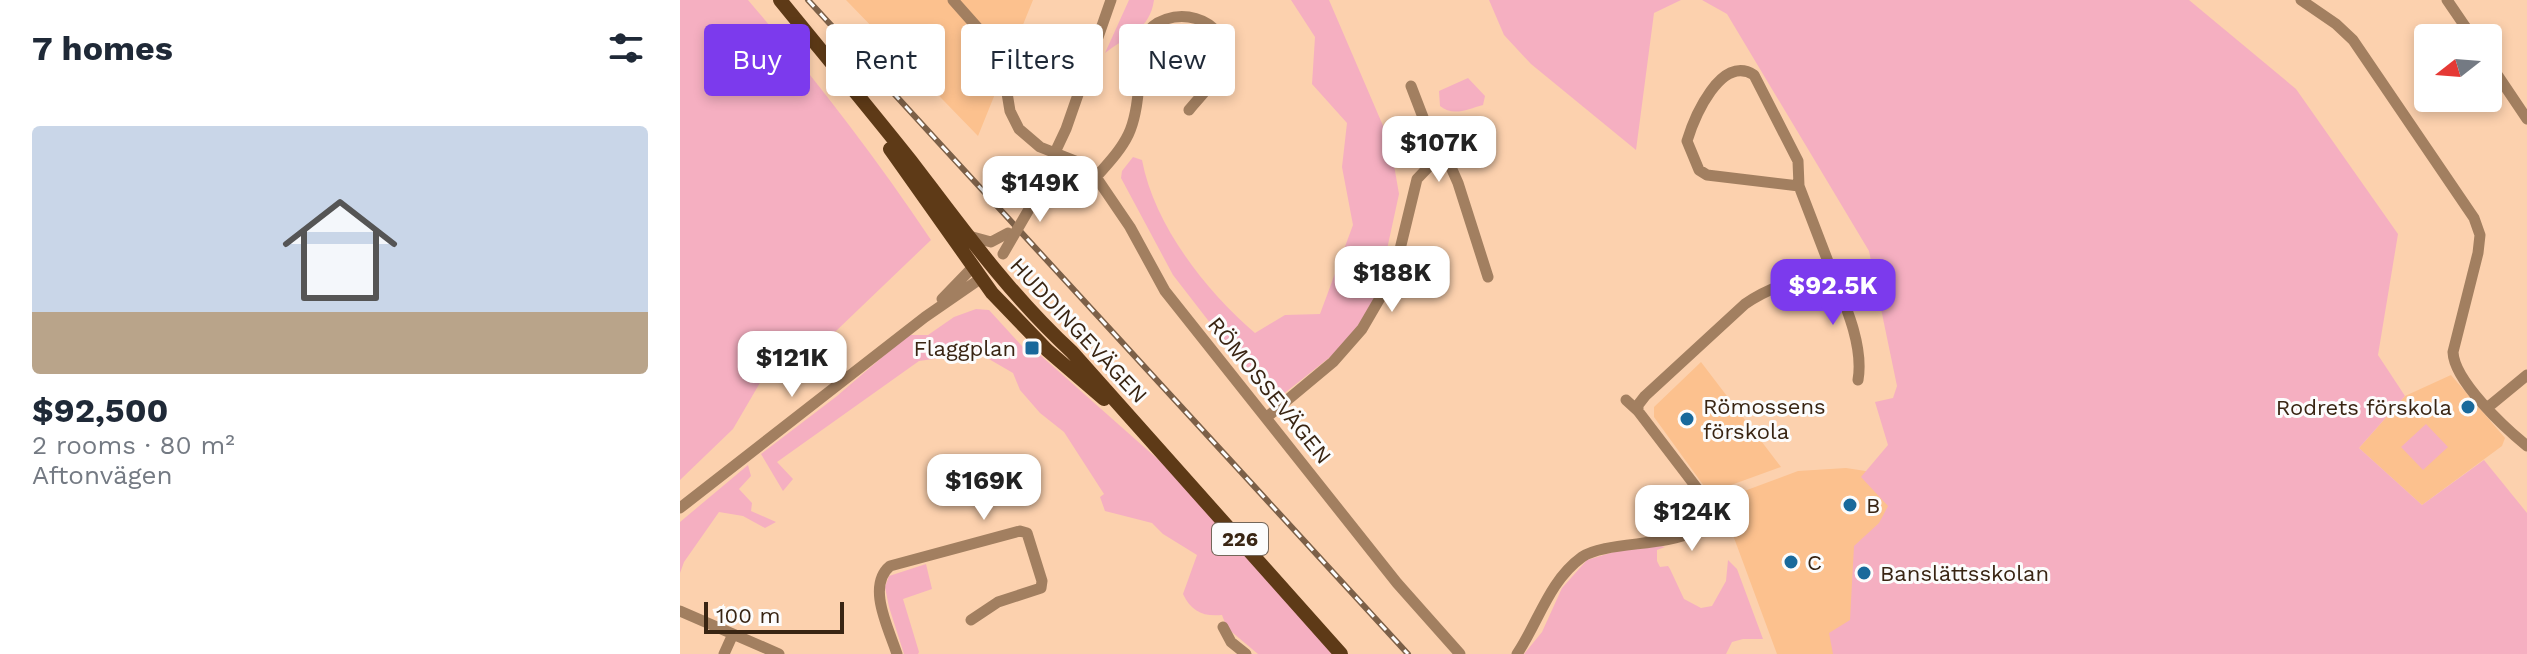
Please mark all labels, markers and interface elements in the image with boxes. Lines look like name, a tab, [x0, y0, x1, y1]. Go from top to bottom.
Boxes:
chip: Buy	[704, 24, 810, 96]
chip: Rent	[826, 24, 945, 96]
chip: Filters	[961, 24, 1103, 96]
chip: New	[1119, 24, 1235, 96]
north arrow	[2414, 24, 2502, 112]
map controls	[2414, 24, 2502, 112]
icon: filters	[604, 26, 648, 70]
text: 7 homes	[32, 28, 173, 68]
pin: $107K	[1383, 116, 1495, 184]
text: $107K	[1400, 127, 1478, 157]
pin: $149K	[984, 156, 1096, 224]
text: $149K	[1001, 167, 1079, 197]
icon: home	[268, 178, 412, 322]
pin: $188K	[1336, 246, 1448, 314]
street label: HUDDINGEVÄGEN	[1005, 253, 1152, 408]
text: $188K	[1353, 257, 1431, 287]
pin: $92.5K	[1768, 259, 1898, 327]
text: $92.5K	[1789, 270, 1877, 300]
street label: RÖMOSSEVÄGEN	[1203, 312, 1336, 469]
pin: $121K	[736, 331, 848, 399]
place label: Flaggplan	[913, 336, 1016, 361]
marker: Flaggplan	[1023, 339, 1041, 357]
text: $121K	[756, 342, 828, 372]
text: $92,500	[32, 390, 168, 430]
place label: Römossens förskola	[1703, 394, 1826, 444]
place label: Rodrets förskola	[2276, 395, 2452, 420]
marker: Rodrets förskola	[2459, 398, 2477, 416]
marker: Römossens förskola	[1678, 410, 1696, 428]
text: 2 rooms · 80 m²	[32, 430, 235, 460]
pin: $169K	[928, 454, 1040, 522]
text: Aftonvägen	[32, 460, 173, 490]
text: $169K	[945, 465, 1023, 495]
pin: $124K	[1636, 485, 1748, 553]
place label: B	[1866, 493, 1880, 518]
text: $124K	[1653, 496, 1731, 526]
marker: B	[1841, 496, 1859, 514]
road number: 226	[1212, 523, 1268, 555]
place label: C	[1807, 550, 1822, 575]
marker: C	[1782, 553, 1800, 571]
place label: Banslättsskolan	[1880, 561, 2049, 586]
marker: Banslättsskolan	[1855, 564, 1873, 582]
scale bar	[704, 598, 844, 634]
text: 100 m	[716, 603, 780, 628]

